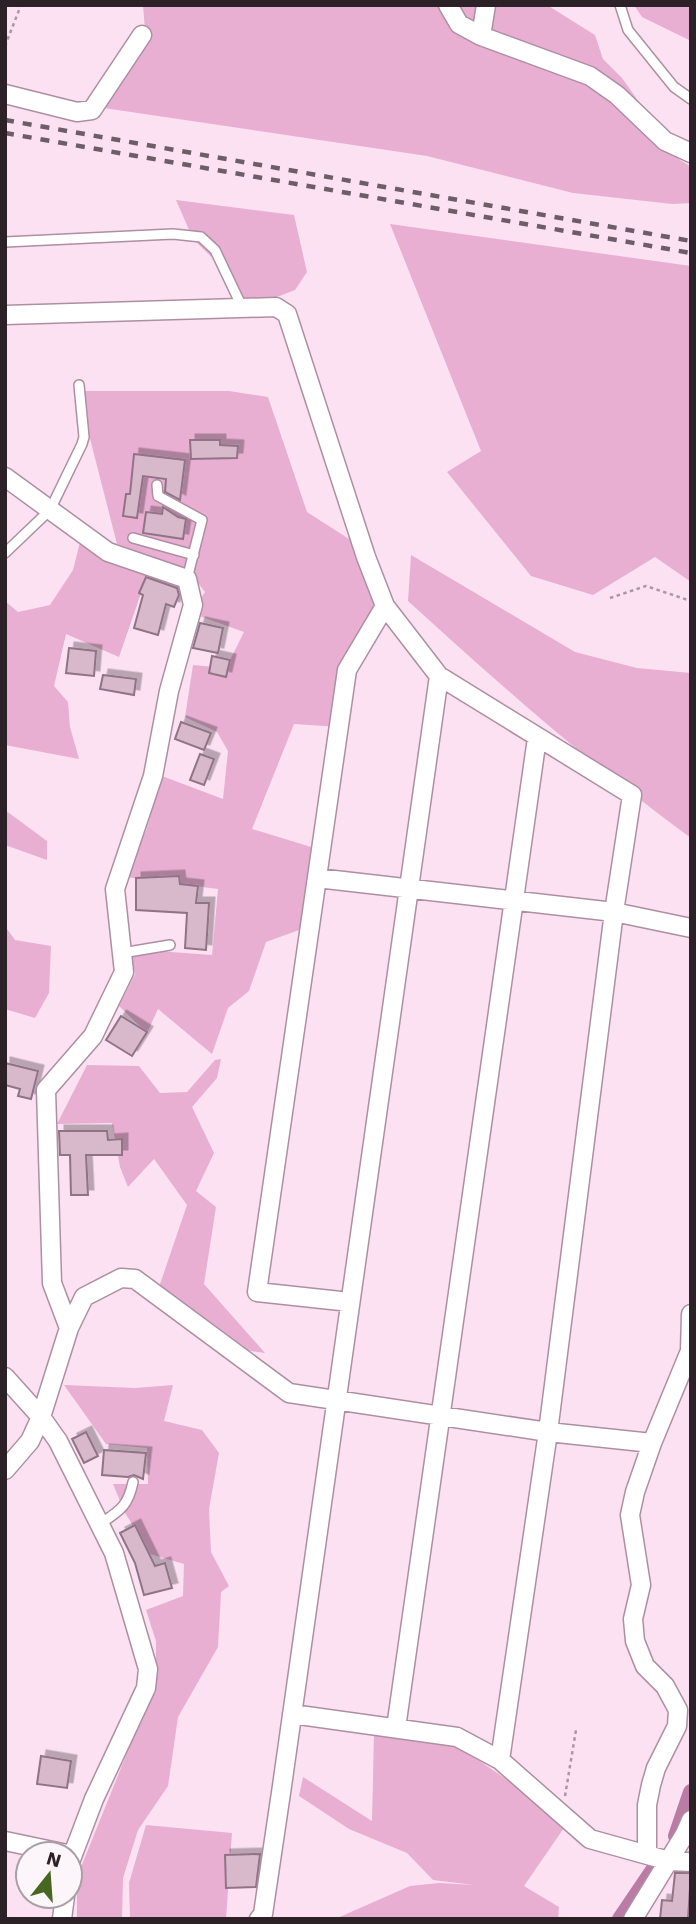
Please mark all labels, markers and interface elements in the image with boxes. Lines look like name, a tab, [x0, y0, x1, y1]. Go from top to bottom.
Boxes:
north arrow	[14, 1840, 84, 1910]
text: N	[44, 1846, 64, 1872]

